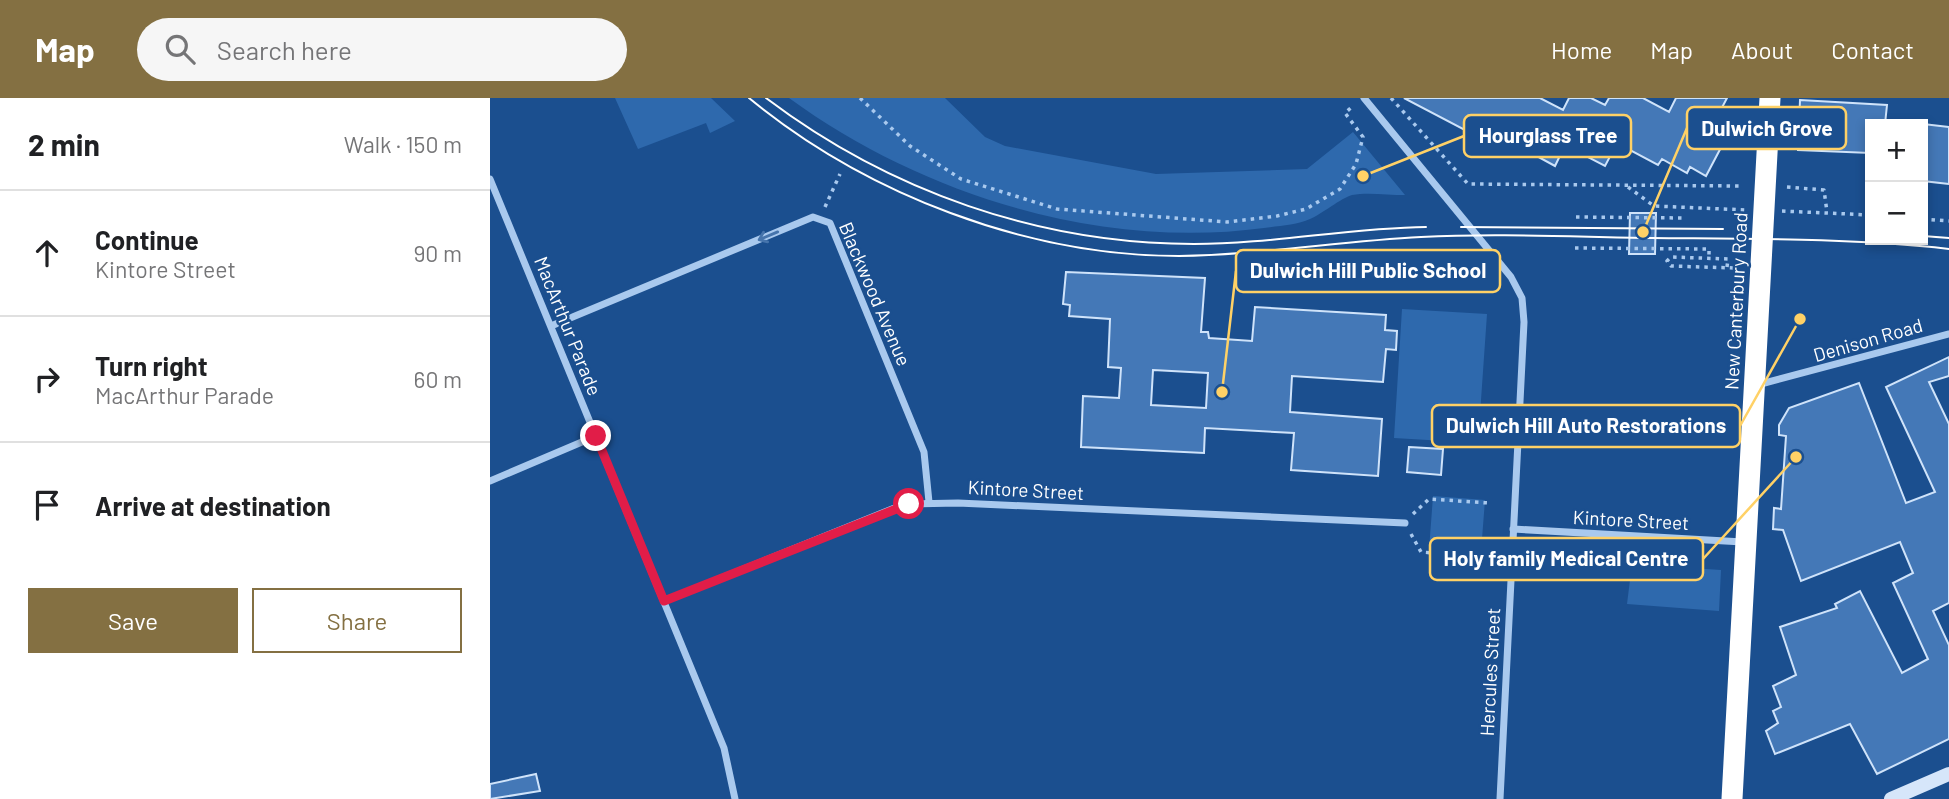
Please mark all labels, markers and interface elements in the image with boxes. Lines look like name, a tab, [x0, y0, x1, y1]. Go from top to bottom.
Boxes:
search box	[137, 18, 627, 81]
text: Map	[35, 29, 95, 69]
icon: search	[161, 30, 199, 68]
text: Search here	[217, 34, 352, 65]
text: Home	[1551, 35, 1612, 64]
text: Map	[1650, 35, 1693, 64]
text: About	[1731, 35, 1793, 64]
text: Contact	[1831, 35, 1914, 64]
callout: Dulwich Grove	[1687, 107, 1846, 149]
callout: Hourglass Tree	[1464, 115, 1631, 157]
text: Dulwich Grove	[1701, 115, 1833, 140]
map controls	[1865, 119, 1928, 245]
button: +	[1865, 119, 1928, 182]
text: Hourglass Tree	[1479, 122, 1617, 147]
text: 2 min	[28, 126, 100, 162]
text: Walk · 150 m	[344, 130, 462, 158]
button: −	[1865, 182, 1928, 245]
street label: New Canterbury Road	[1719, 212, 1752, 390]
street label: Blackwood Avenue	[835, 218, 916, 369]
text: Continue	[95, 224, 199, 255]
one-way arrow	[757, 230, 779, 243]
icon: ahead	[28, 234, 66, 272]
text: 90 m	[413, 239, 462, 267]
callout: Dulwich Hill Public School	[1236, 250, 1500, 292]
street label: MacArthur Parade	[530, 253, 607, 399]
text: Kintore Street	[95, 255, 236, 283]
text: Dulwich Hill Public School	[1250, 257, 1486, 282]
street label: Denison Road	[1811, 313, 1925, 366]
text: Turn right	[95, 350, 208, 381]
icon: right	[28, 360, 66, 398]
text: 60 m	[414, 365, 462, 393]
text: MacArthur Parade	[95, 381, 274, 409]
callout: Dulwich Hill Auto Restorations	[1432, 405, 1740, 447]
text: Dulwich Hill Auto Restorations	[1446, 412, 1726, 437]
route end	[580, 420, 611, 451]
street label: Kintore Street	[967, 475, 1085, 504]
icon: arrive	[28, 486, 66, 524]
route start	[893, 488, 924, 519]
text: Arrive at destination	[95, 490, 331, 521]
street label: Kintore Street	[1572, 505, 1690, 534]
callout: Holy family Medical Centre	[1430, 538, 1703, 580]
text: Holy family Medical Centre	[1444, 545, 1689, 570]
button: Save	[28, 588, 238, 653]
button: Share	[252, 588, 462, 653]
street label: Hercules Street	[1475, 607, 1504, 737]

